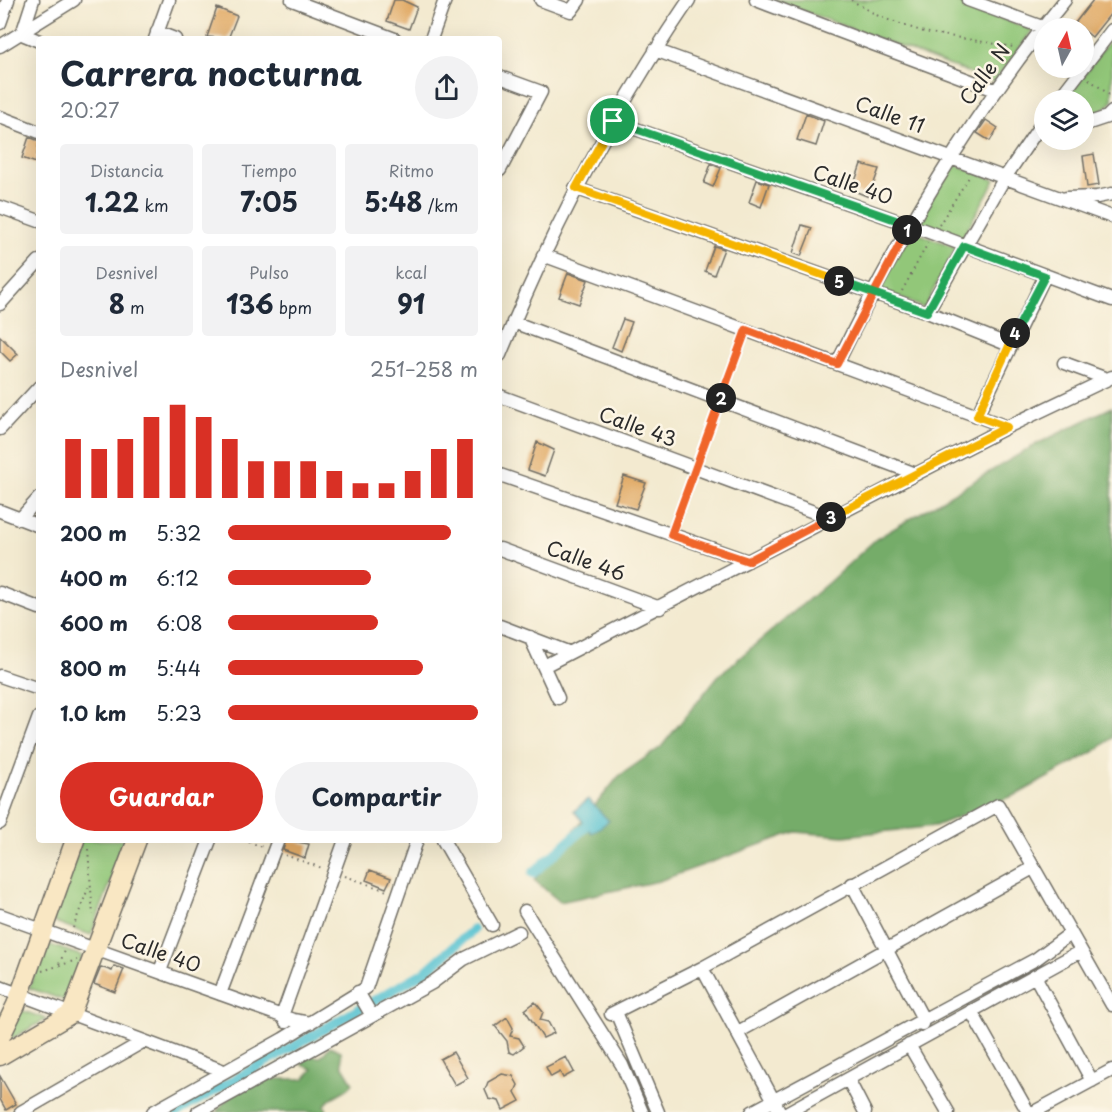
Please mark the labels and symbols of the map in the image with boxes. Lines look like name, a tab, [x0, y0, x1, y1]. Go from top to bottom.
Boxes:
north arrow	[1034, 18, 1094, 78]
street label: Calle N	[951, 37, 1017, 111]
street label: Calle 11	[851, 88, 929, 140]
pin	[587, 95, 638, 146]
street label: Calle 40	[809, 156, 897, 212]
pin: 1	[892, 215, 922, 245]
pin: 5	[824, 266, 854, 296]
pin: 4	[1000, 318, 1030, 348]
pin: 2	[706, 383, 736, 413]
street label: Calle 43	[595, 398, 681, 454]
pin: 3	[816, 502, 846, 532]
street label: Calle 46	[542, 532, 630, 588]
street label: Calle 40	[117, 924, 205, 980]

